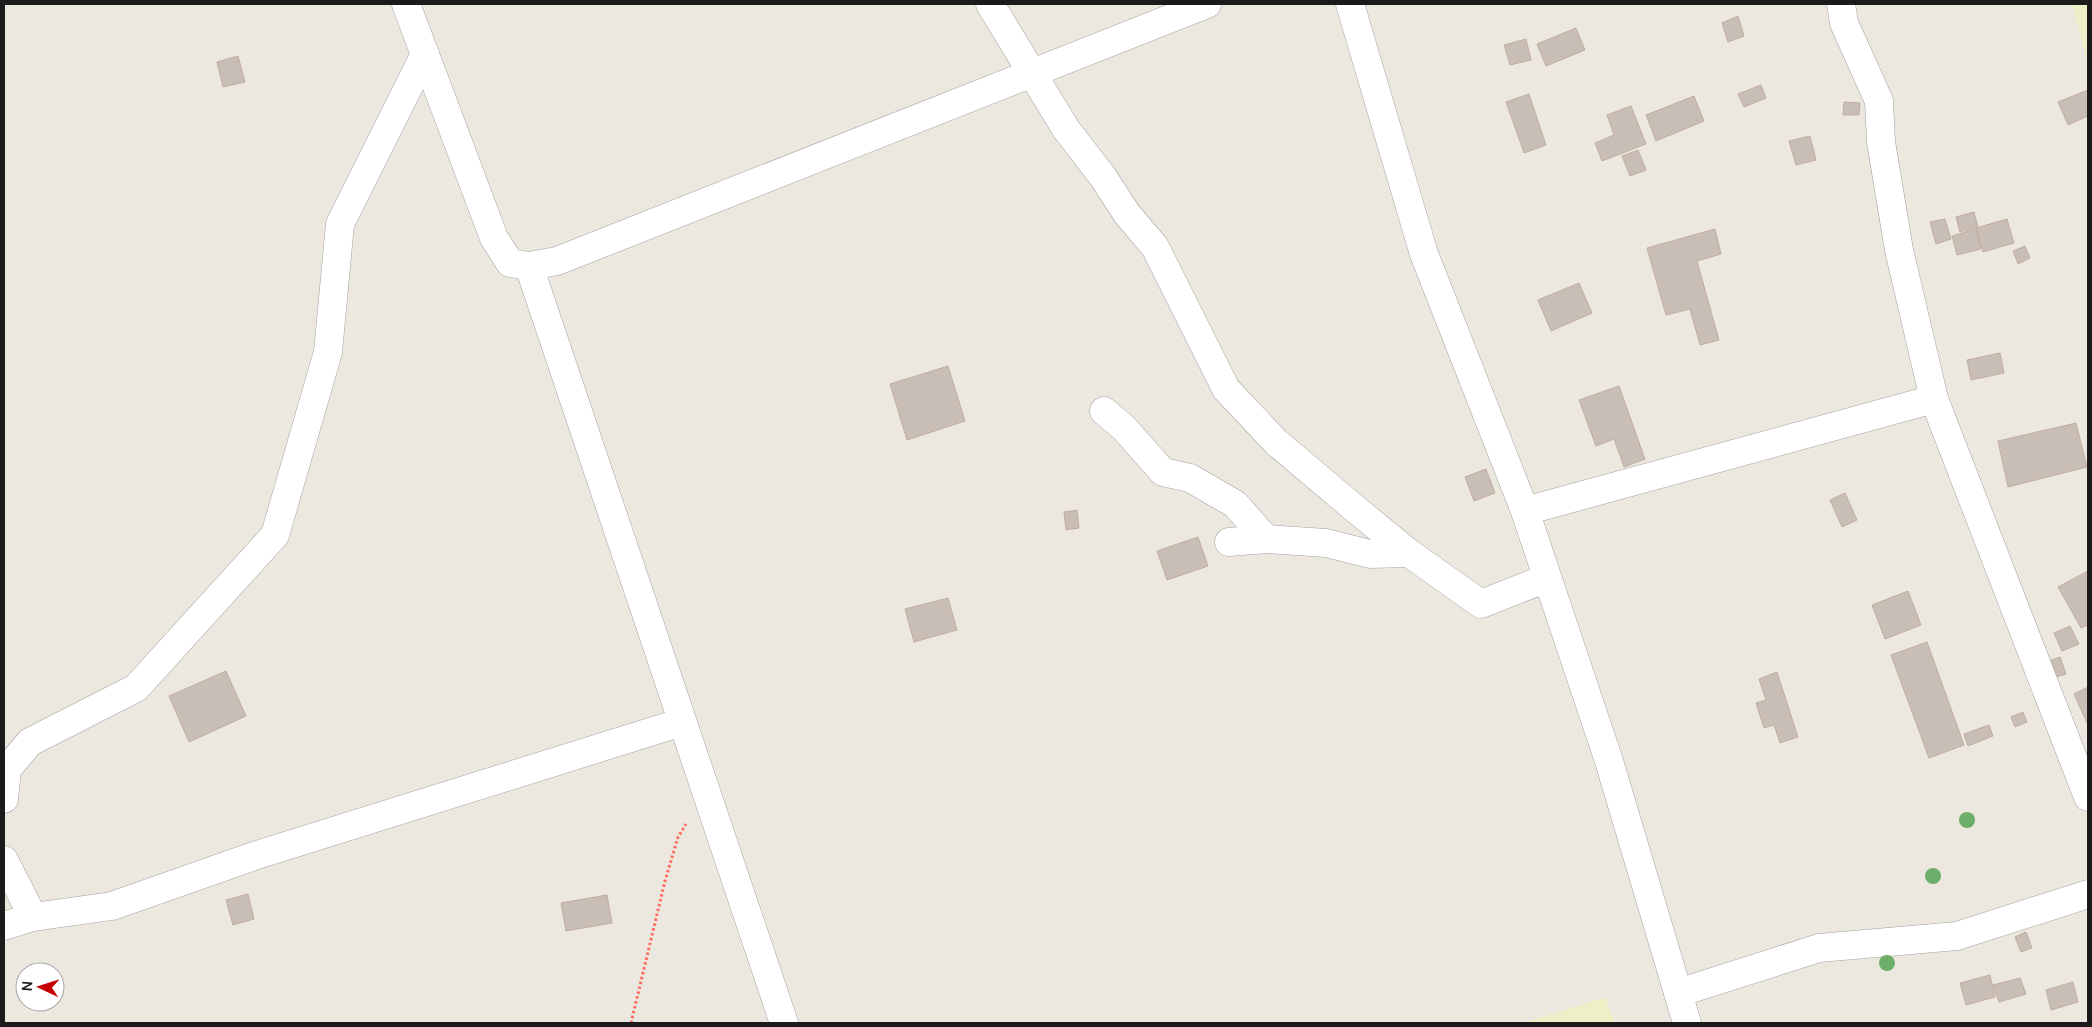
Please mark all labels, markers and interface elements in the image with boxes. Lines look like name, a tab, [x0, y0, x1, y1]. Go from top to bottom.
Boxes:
north arrow	[15, 962, 65, 1012]
text: N	[17, 980, 36, 992]

